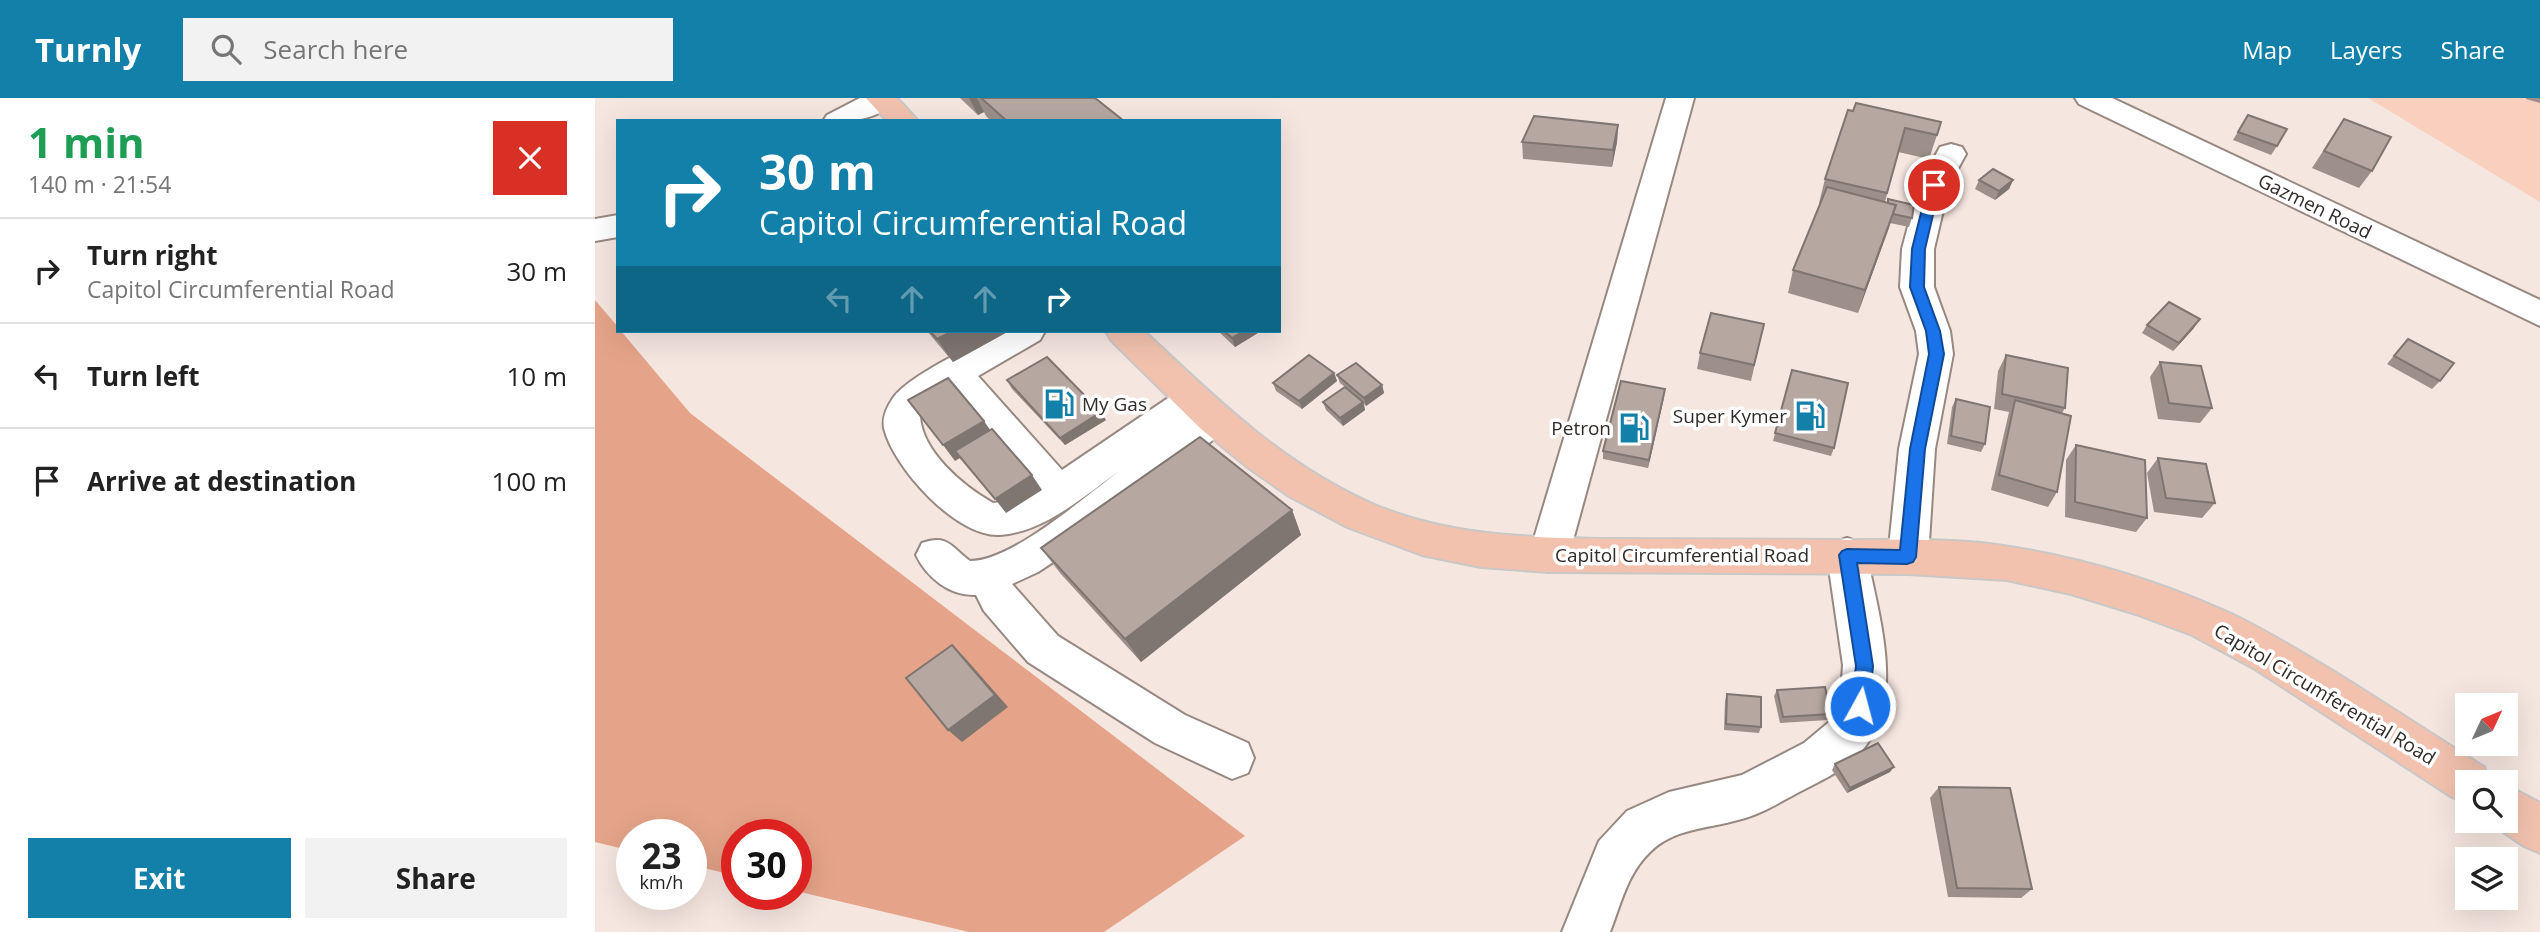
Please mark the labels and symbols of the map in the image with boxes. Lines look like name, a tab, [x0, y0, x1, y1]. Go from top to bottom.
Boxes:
pin	[1904, 155, 1964, 215]
street label: Gazmen Road	[2254, 167, 2376, 245]
fuel station icon: My Gas	[1042, 387, 1076, 421]
place label: My Gas	[1082, 391, 1147, 417]
fuel station icon: Super Kymer	[1793, 399, 1827, 433]
place label: Super Kymer	[1673, 403, 1787, 429]
fuel station icon: Petron	[1617, 411, 1651, 445]
place label: Petron	[1551, 415, 1611, 441]
street label: Capitol Circumferential Road	[1555, 542, 1809, 568]
street label: Capitol Circumferential Road	[2209, 617, 2441, 771]
position arrow	[1823, 669, 1897, 743]
north arrow	[2455, 693, 2518, 756]
speed limit sign: 30	[721, 819, 812, 910]

